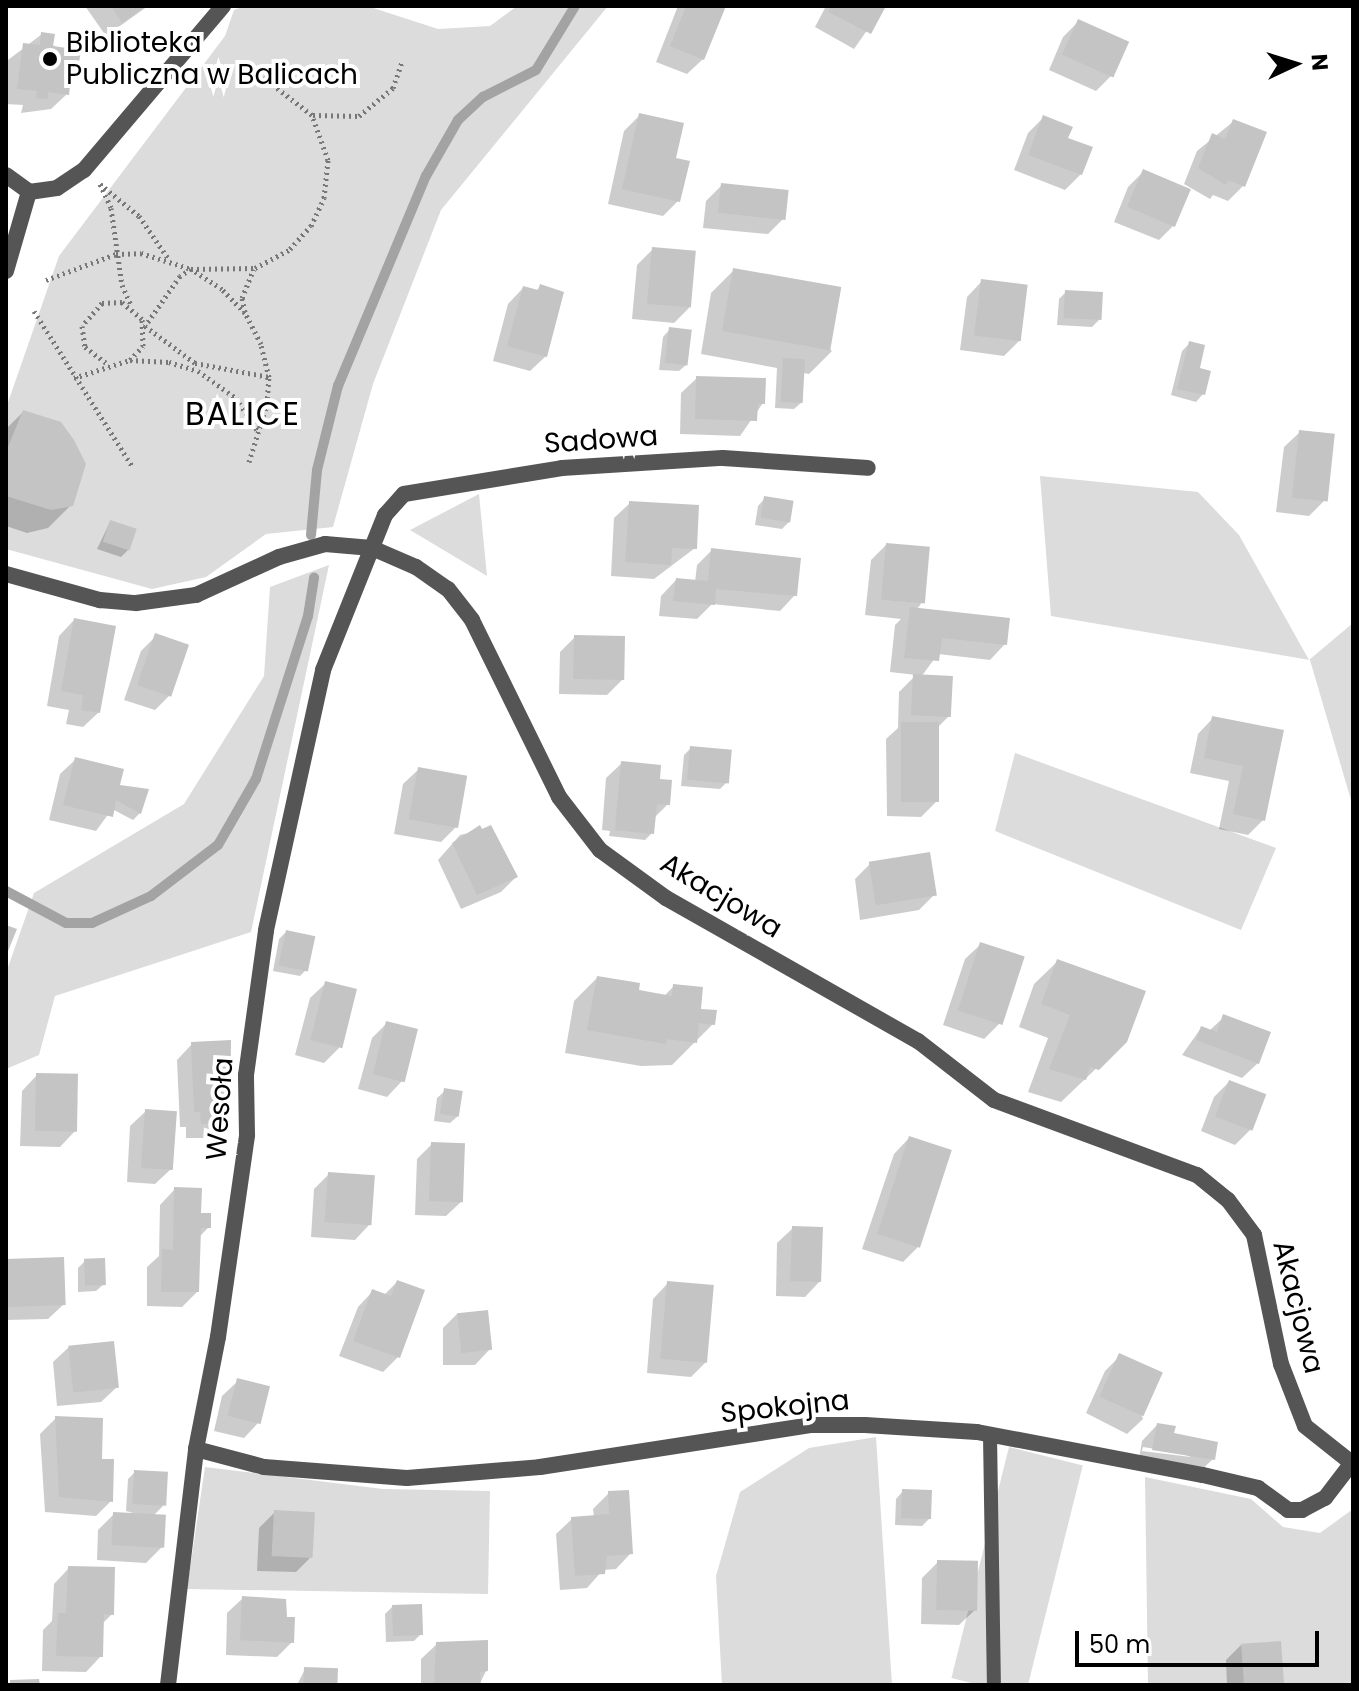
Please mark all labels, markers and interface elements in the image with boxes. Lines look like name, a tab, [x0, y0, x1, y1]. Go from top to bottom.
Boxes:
north arrow	[1255, 24, 1335, 104]
place label: Biblioteka Publiczna w Balicach	[66, 26, 358, 92]
marker: Biblioteka Publiczna w Balicach	[41, 50, 59, 68]
text: N	[1303, 53, 1335, 72]
district label: BALICE	[185, 395, 301, 433]
street label: Sadowa	[543, 419, 659, 461]
street label: Akacjowa	[654, 847, 788, 945]
street label: Wesoła	[200, 1056, 240, 1162]
street label: Akacjowa	[1265, 1237, 1331, 1377]
street label: Spokojna	[719, 1384, 851, 1430]
scale bar	[1079, 1615, 1323, 1665]
text: 50 m	[1089, 1628, 1150, 1661]

